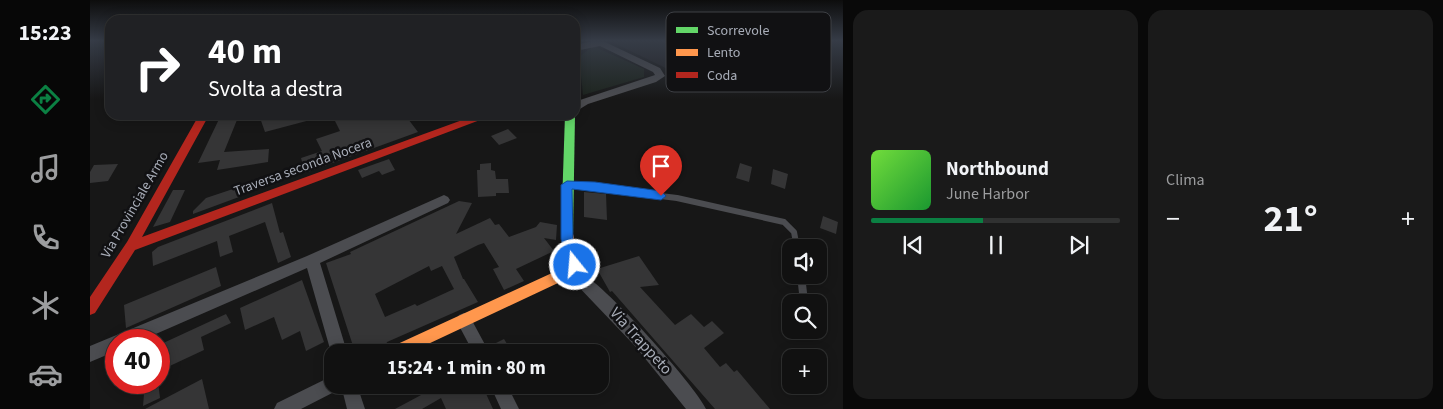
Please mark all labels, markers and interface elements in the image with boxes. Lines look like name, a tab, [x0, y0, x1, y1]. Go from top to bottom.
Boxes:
legend	[666, 12, 831, 92]
text: 15:23	[18, 17, 72, 49]
text: Scorrevole	[707, 21, 769, 41]
text: 40 m	[208, 27, 282, 77]
icon: right	[125, 35, 190, 100]
text: Lento	[707, 43, 740, 63]
text: Coda	[707, 66, 737, 86]
text: Svolta a destra	[208, 73, 343, 105]
icon: directions	[28, 82, 63, 117]
street label: Traversa seconda Nocera	[231, 133, 375, 201]
pin	[640, 145, 682, 196]
street label: Via Provinciale Armo	[96, 148, 174, 262]
icon: music	[28, 151, 63, 186]
icon: arrive	[647, 152, 675, 180]
text: Northbound	[946, 156, 1049, 183]
text: Clima	[1166, 169, 1204, 191]
text: June Harbor	[946, 183, 1029, 205]
text: 21°	[1264, 192, 1318, 246]
text: −	[1166, 199, 1180, 239]
text: +	[1401, 199, 1415, 239]
icon: phone	[28, 220, 63, 255]
icon: previous	[899, 231, 927, 259]
icon: pause	[982, 231, 1010, 259]
icon: next	[1065, 231, 1093, 259]
position arrow	[548, 238, 600, 290]
map controls	[782, 239, 827, 394]
button: sound	[782, 239, 827, 284]
icon: climate	[28, 288, 63, 323]
button: search	[782, 294, 827, 339]
street label: Via Trappeto	[605, 302, 677, 380]
speed limit sign: 40	[105, 329, 170, 394]
button: +	[782, 349, 827, 394]
text: 15:24 · 1 min · 80 m	[387, 355, 546, 382]
icon: car	[28, 357, 63, 392]

